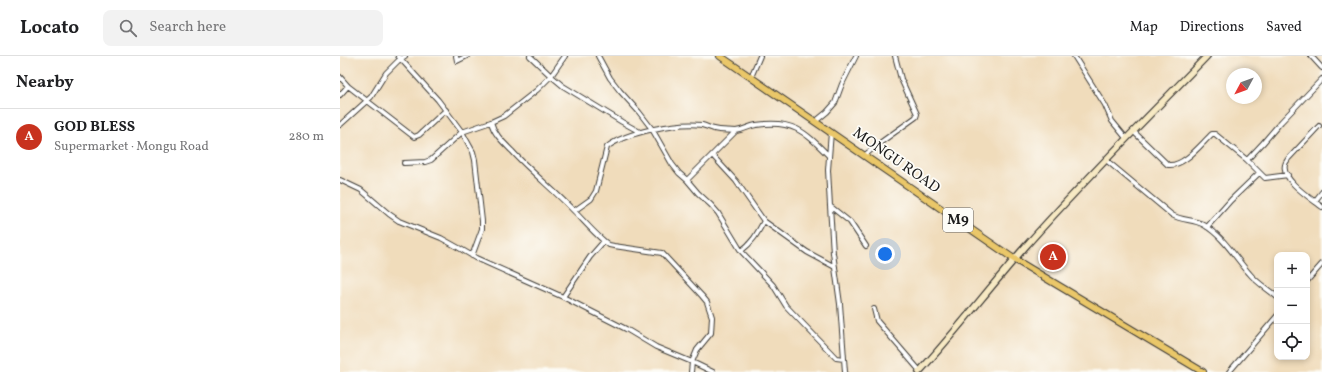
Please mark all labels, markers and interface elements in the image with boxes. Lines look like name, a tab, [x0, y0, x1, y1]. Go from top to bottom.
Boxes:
search box	[103, 10, 383, 46]
text: Locato	[20, 15, 79, 41]
icon: search	[117, 17, 139, 39]
text: Search here	[149, 17, 226, 38]
text: Map	[1130, 18, 1158, 37]
text: Directions	[1180, 18, 1244, 37]
text: Saved	[1266, 18, 1302, 37]
north arrow	[1226, 68, 1262, 104]
text: Nearby	[16, 71, 74, 94]
text: GOD BLESS	[54, 117, 135, 138]
street label: MONGU ROAD	[848, 123, 944, 199]
text: A	[24, 128, 34, 146]
text: 280 m	[288, 128, 324, 146]
text: Supermarket · Mongu Road	[54, 138, 209, 156]
road number: M9	[943, 208, 973, 232]
pin: A	[1040, 242, 1066, 272]
your location	[875, 244, 895, 264]
map controls	[1274, 252, 1310, 360]
button: +	[1274, 252, 1310, 288]
button: −	[1274, 288, 1310, 324]
button: locate	[1274, 324, 1310, 360]

